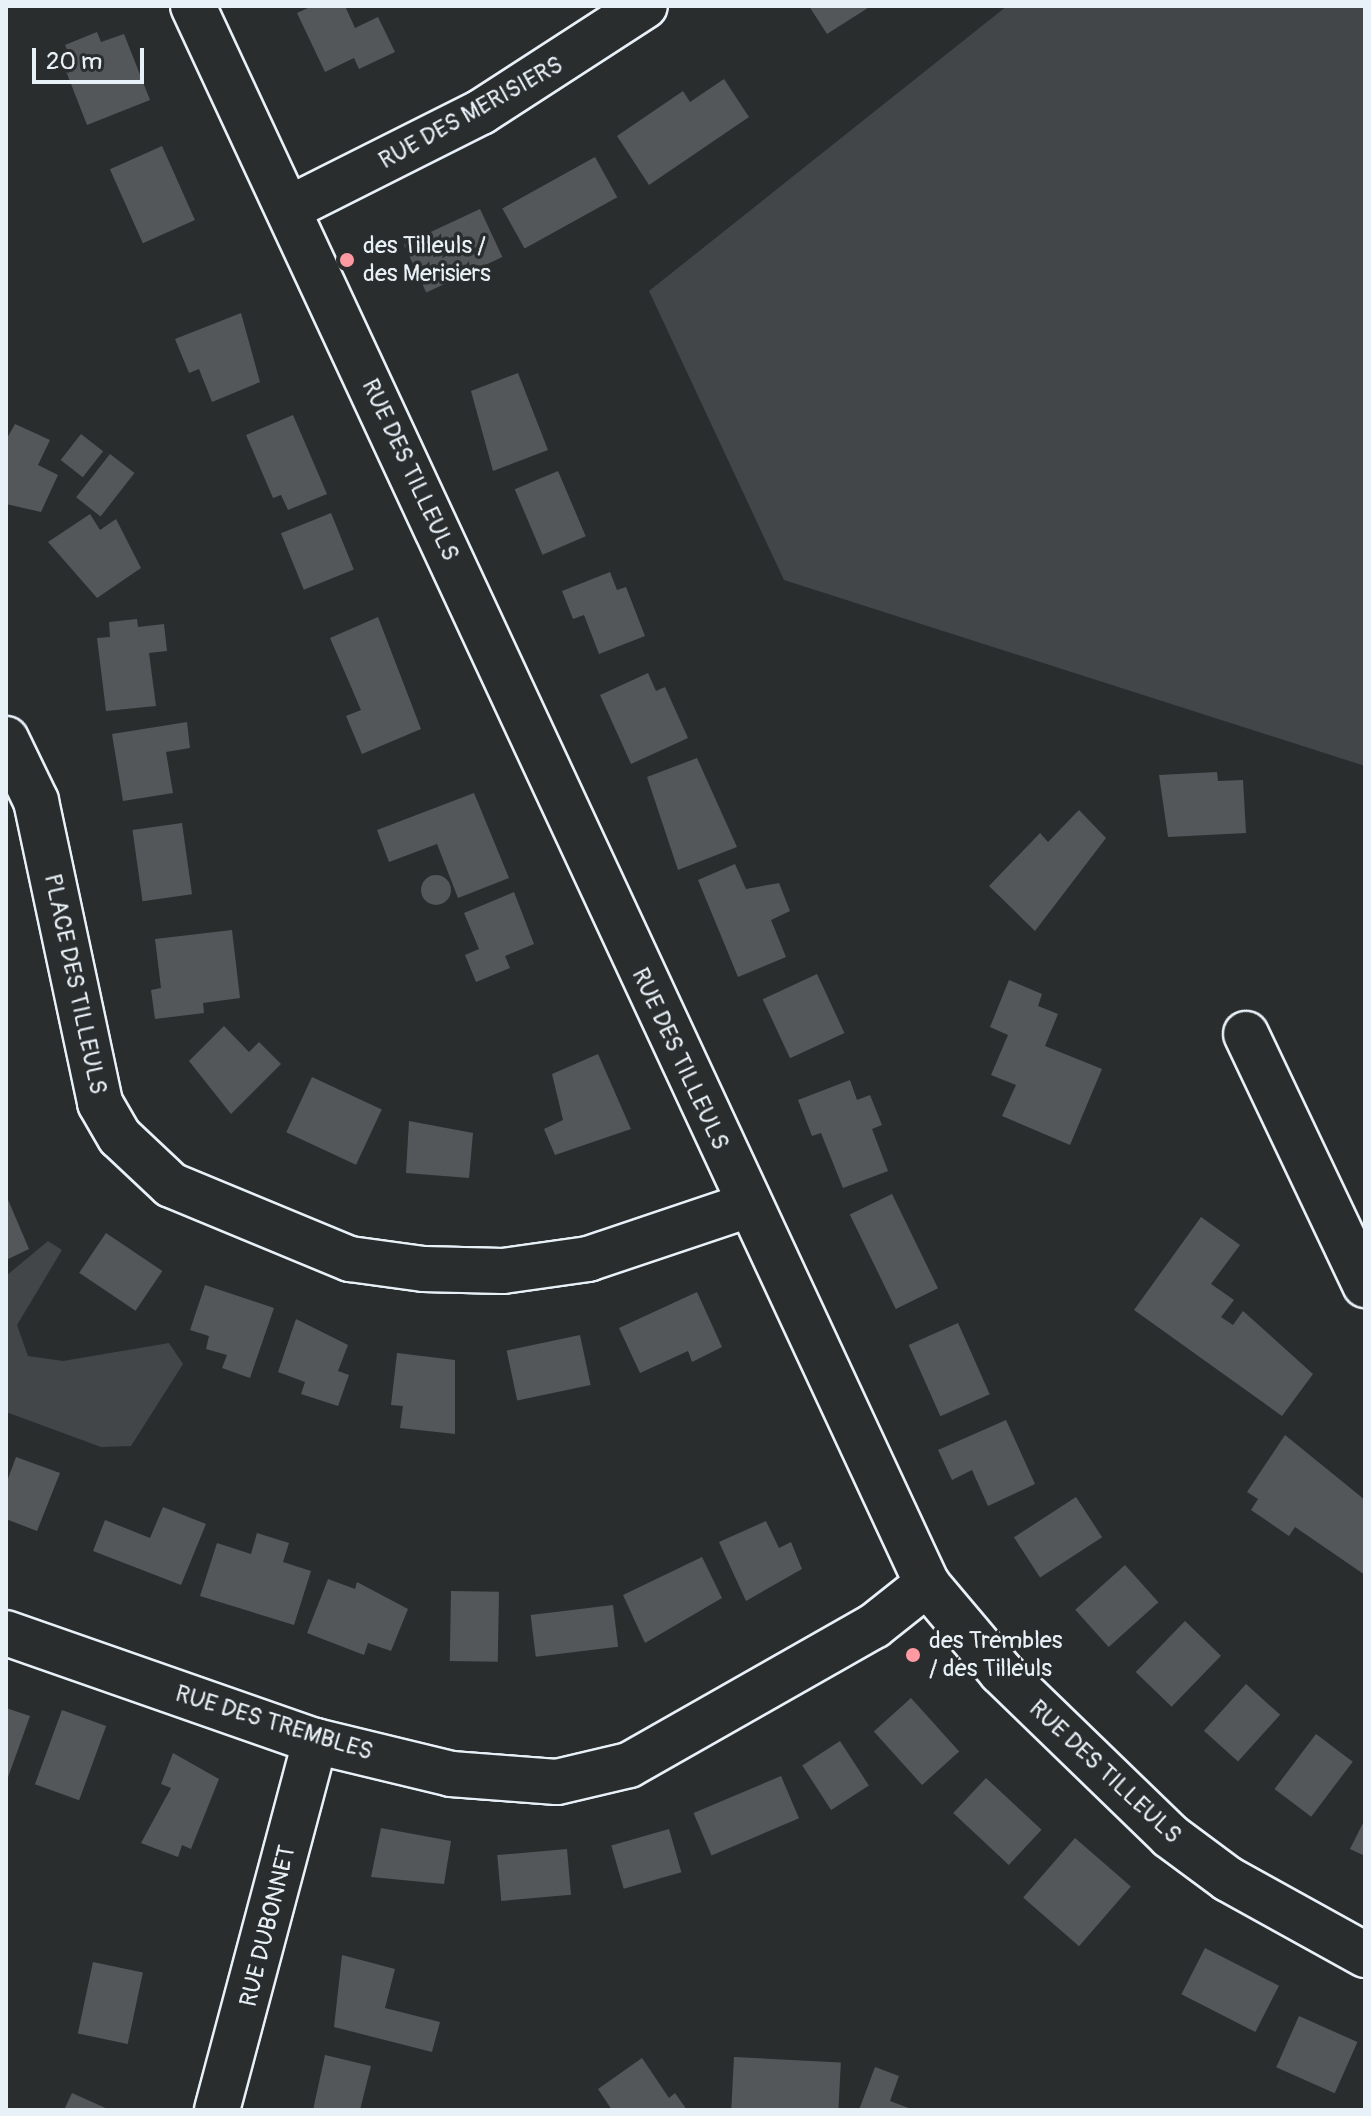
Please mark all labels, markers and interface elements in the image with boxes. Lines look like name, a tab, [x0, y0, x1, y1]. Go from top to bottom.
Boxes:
scale bar	[36, 32, 148, 82]
text: 20 m	[46, 47, 102, 76]
street label: RUE DES MERISIERS	[374, 51, 568, 175]
place label: des Tilleuls / des Merisiers	[363, 232, 491, 288]
marker: des Tilleuls / des Merisiers	[338, 251, 356, 269]
street label: RUE DES TILLEULS	[355, 375, 465, 565]
street label: PLACE DES TILLEULS	[38, 871, 112, 1097]
street label: RUE DES TILLEULS	[625, 964, 735, 1154]
place label: des Trembles / des Tilleuls	[929, 1627, 1062, 1683]
marker: des Trembles / des Tilleuls	[904, 1646, 922, 1664]
street label: RUE DES TREMBLES	[172, 1679, 376, 1767]
street label: RUE DES TILLEULS	[1023, 1694, 1187, 1850]
street label: RUE DUBONNET	[234, 1842, 302, 2010]

